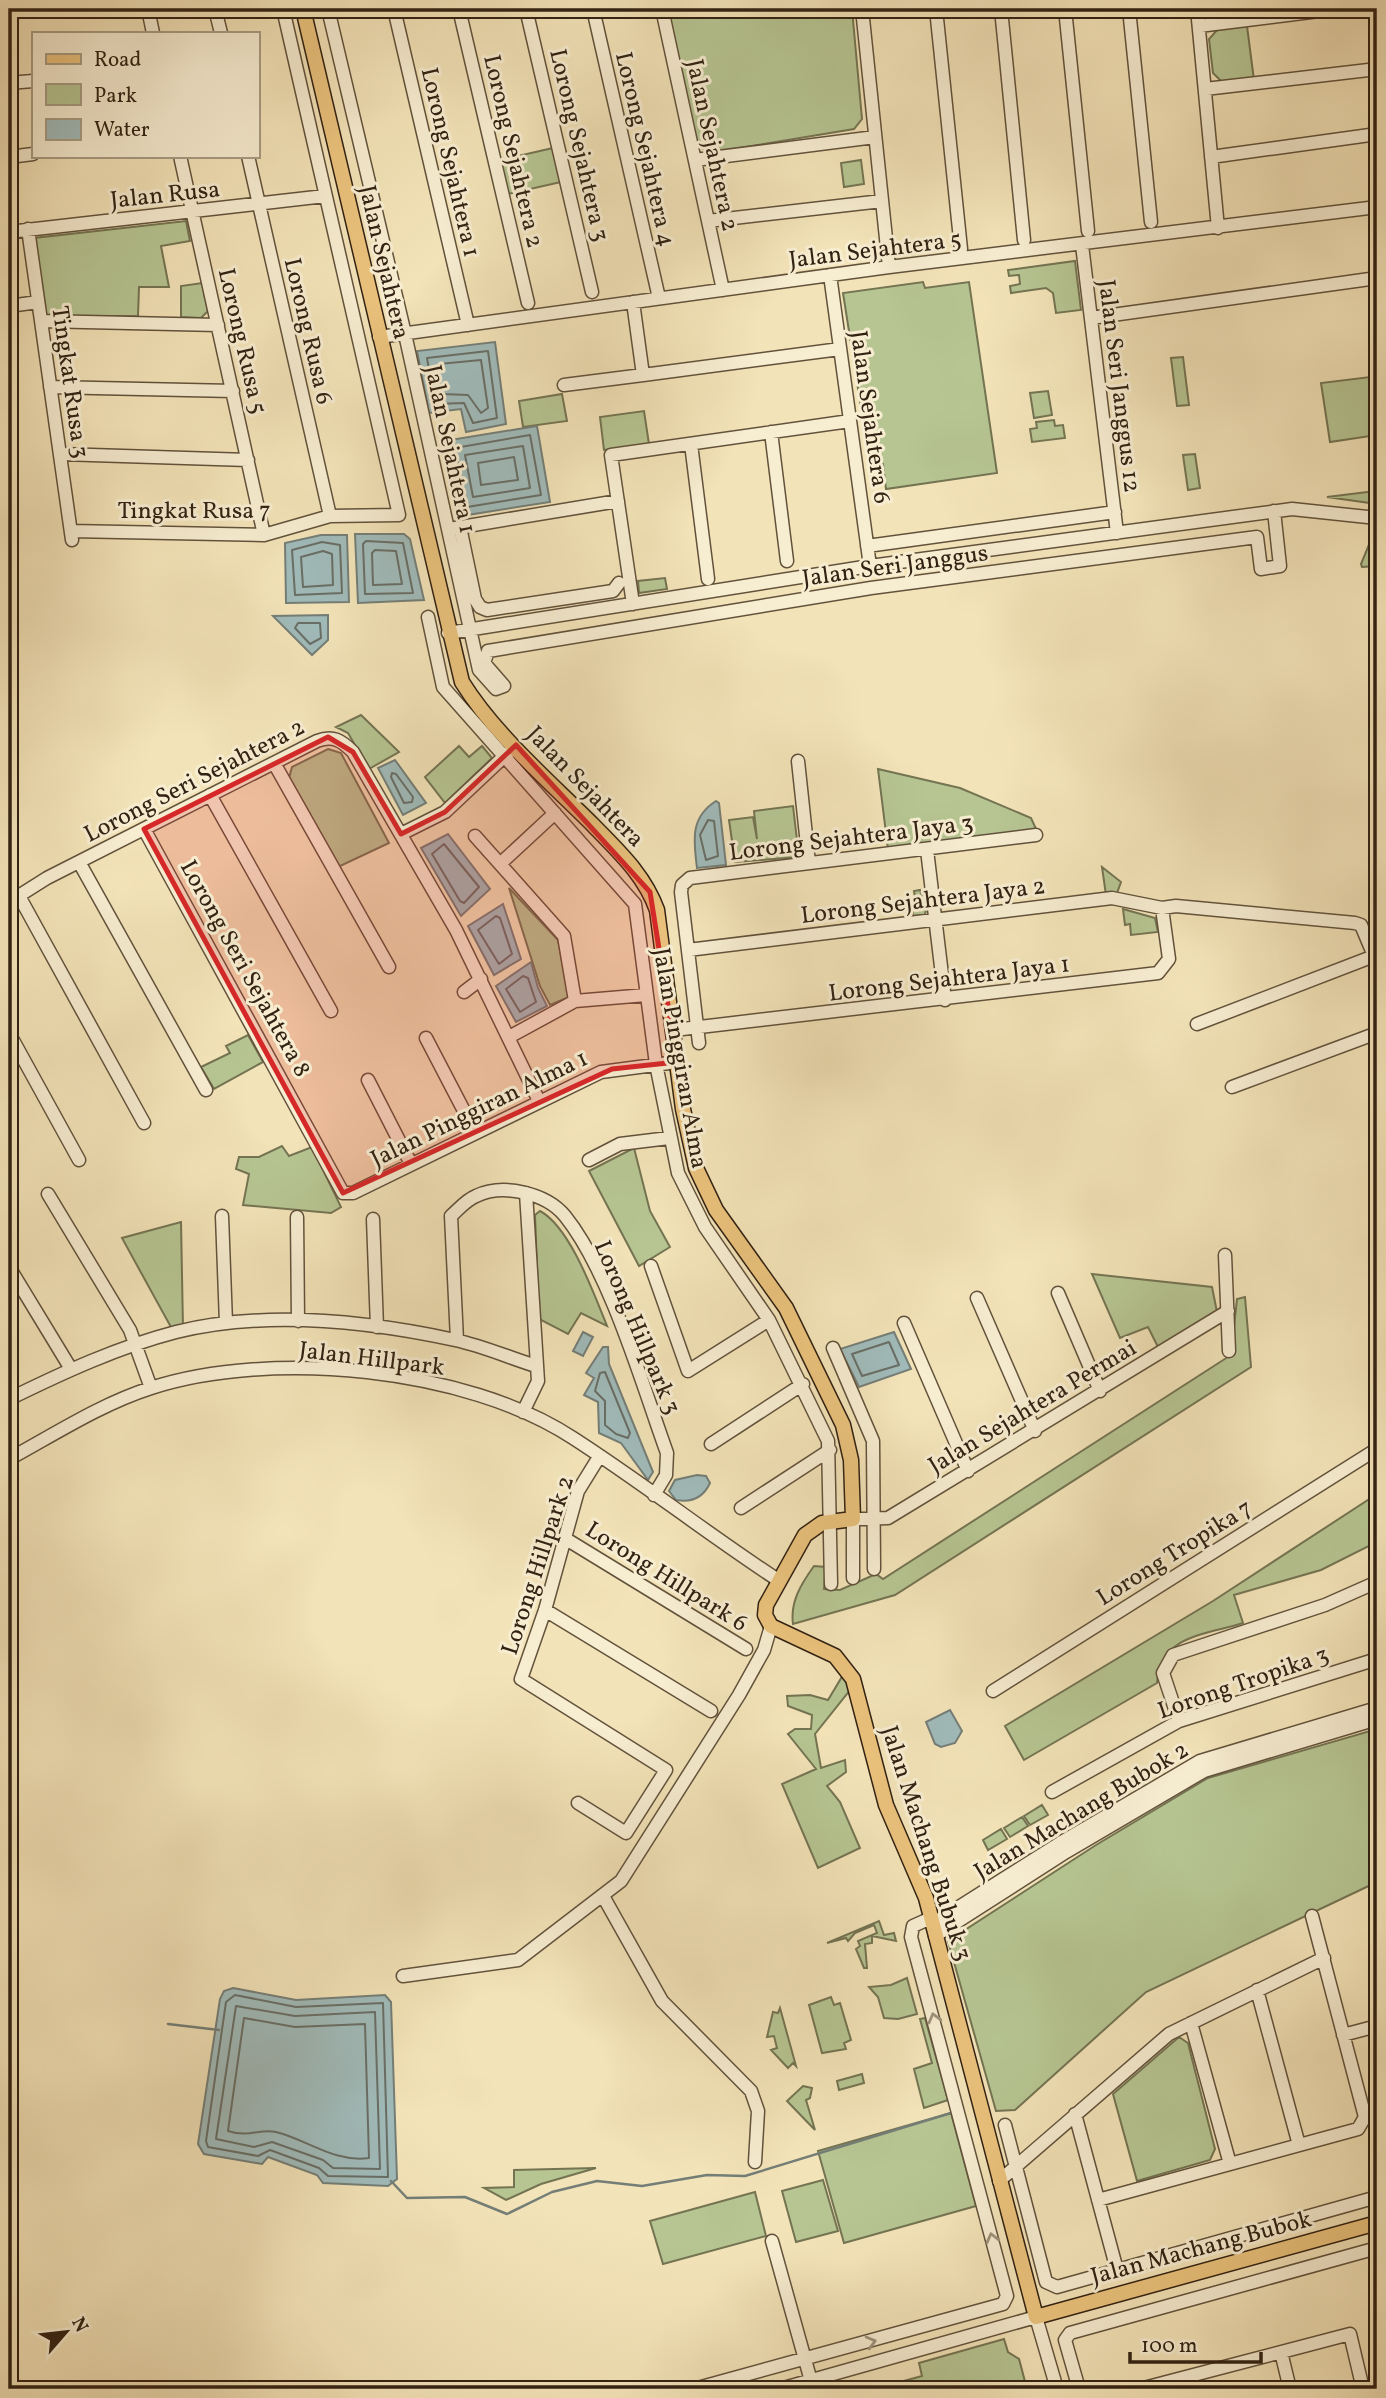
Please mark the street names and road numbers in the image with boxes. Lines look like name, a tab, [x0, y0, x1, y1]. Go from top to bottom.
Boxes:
street label: Lorong Sejahtera 3	[539, 46, 617, 245]
street label: Lorong Sejahtera 4	[605, 49, 683, 250]
street label: Lorong Sejahtera 2	[473, 51, 551, 251]
street label: Jalan Sejahtera 2	[676, 56, 746, 235]
street label: Lorong Sejahtera 1	[411, 64, 487, 261]
street label: Jalan Rusa	[109, 173, 222, 219]
street label: Jalan Sejahtera	[349, 182, 417, 343]
street label: Jalan Sejahtera 5	[787, 224, 964, 278]
street label: Lorong Rusa 6	[274, 255, 340, 408]
street label: Lorong Rusa 5	[208, 265, 274, 418]
street label: Jalan Seri Janggus 12	[1088, 278, 1148, 495]
street label: Tingkat Rusa 3	[41, 304, 97, 461]
street label: Jalan Sejahtera 6	[840, 329, 898, 506]
street label: Jalan Sejahtera 1	[415, 362, 483, 537]
street label: Tingkat Rusa 7	[117, 495, 271, 529]
street label: Jalan Seri Janggus	[800, 537, 990, 597]
street label: Lorong Seri Sejahtera 2	[78, 711, 311, 852]
street label: Jalan Sejahtera	[518, 719, 651, 856]
street label: Lorong Sejahtera Jaya 3	[727, 807, 975, 871]
street label: Lorong Seri Sejahtera 8	[170, 854, 318, 1084]
street label: Lorong Sejahtera Jaya 2	[799, 870, 1048, 934]
street label: Jalan Pinggiran Alma	[643, 945, 715, 1171]
street label: Lorong Sejahtera Jaya 1	[827, 948, 1072, 1012]
street label: Jalan Pinggiran Alma 1	[366, 1042, 594, 1177]
street label: Lorong Hillpark 3	[584, 1236, 688, 1420]
street label: Jalan Sejahtera Permai	[922, 1332, 1144, 1483]
street label: Jalan Hillpark	[297, 1334, 447, 1386]
street label: Lorong Hillpark 2	[494, 1472, 584, 1660]
street label: Lorong Tropika 7	[1091, 1492, 1260, 1615]
street label: Lorong Hillpark 6	[578, 1514, 754, 1641]
street label: Lorong Tropika 3	[1154, 1639, 1334, 1729]
street label: Jalan Machang Bubuk 3	[871, 1722, 979, 1966]
street label: Jalan Machang Bubok 2	[968, 1734, 1196, 1889]
street label: Jalan Machang Bubok	[1087, 2203, 1316, 2295]

